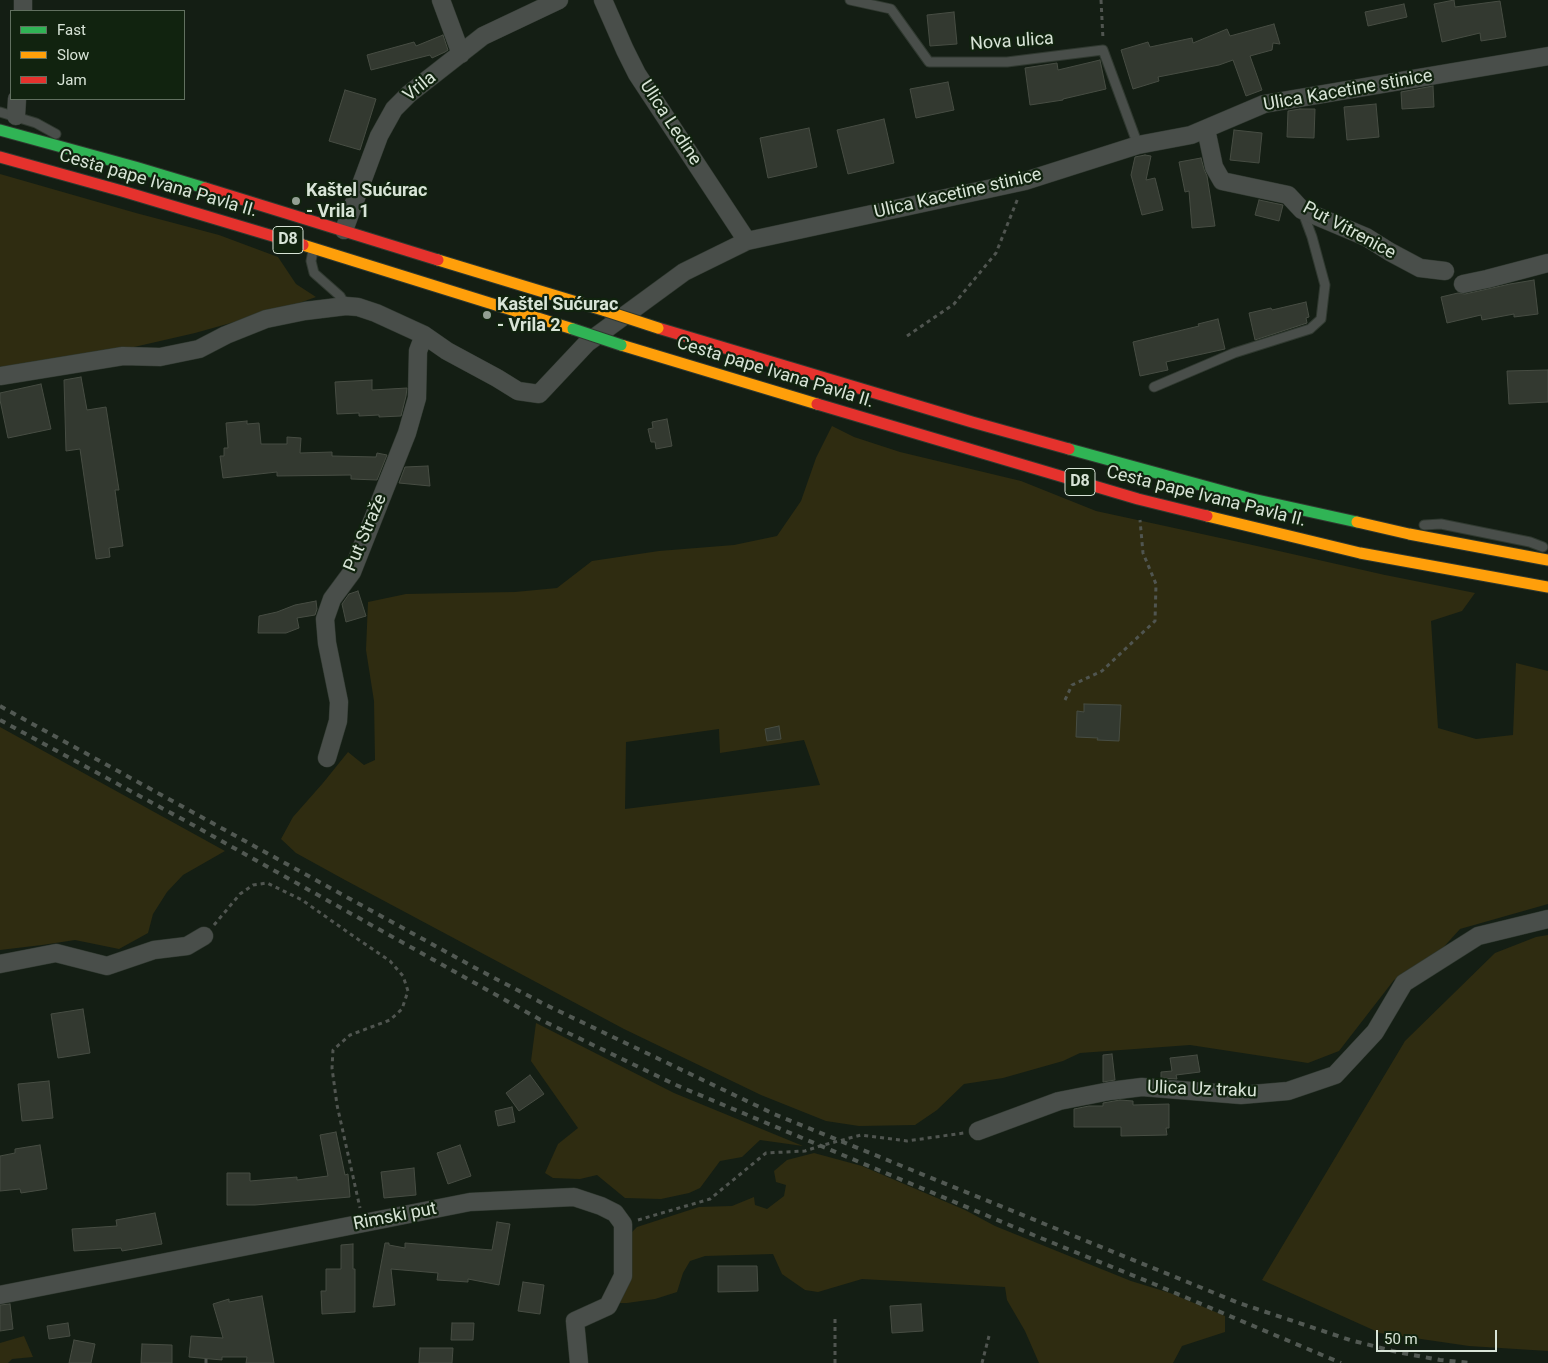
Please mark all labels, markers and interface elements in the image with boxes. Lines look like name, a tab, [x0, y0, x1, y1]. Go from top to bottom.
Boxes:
legend	[10, 10, 185, 100]
text: Fast	[57, 21, 86, 39]
street label: Nova ulica	[969, 28, 1055, 56]
text: Slow	[57, 46, 89, 64]
street label: Ulica Kacetine stinice	[1262, 65, 1434, 117]
street label: Vrila	[399, 67, 441, 107]
text: Jam	[57, 71, 87, 89]
street label: Ulica Ledine	[634, 76, 706, 170]
street label: Cesta pape Ivana Pavla II.	[56, 145, 260, 223]
street label: Ulica Kacetine stinice	[872, 164, 1044, 224]
place label: Kaštel Sućurac - Vrila 1	[306, 180, 427, 222]
marker: Kaštel Sućurac - Vrila 1	[290, 195, 302, 207]
street label: Put Vitrenice	[1299, 197, 1399, 265]
road number: D8	[273, 226, 303, 254]
place label: Kaštel Sućurac - Vrila 2	[497, 294, 618, 336]
marker: Kaštel Sućurac - Vrila 2	[481, 309, 493, 321]
street label: Cesta pape Ivana Pavla II.	[674, 333, 876, 413]
street label: Cesta pape Ivana Pavla II.	[1104, 462, 1308, 532]
road number: D8	[1065, 468, 1095, 496]
street label: Put Straže	[340, 491, 392, 575]
street label: Ulica Uz traku	[1147, 1077, 1257, 1103]
street label: Rimski put	[352, 1198, 438, 1236]
scale bar	[1378, 1320, 1499, 1352]
text: 50 m	[1384, 1330, 1418, 1348]

